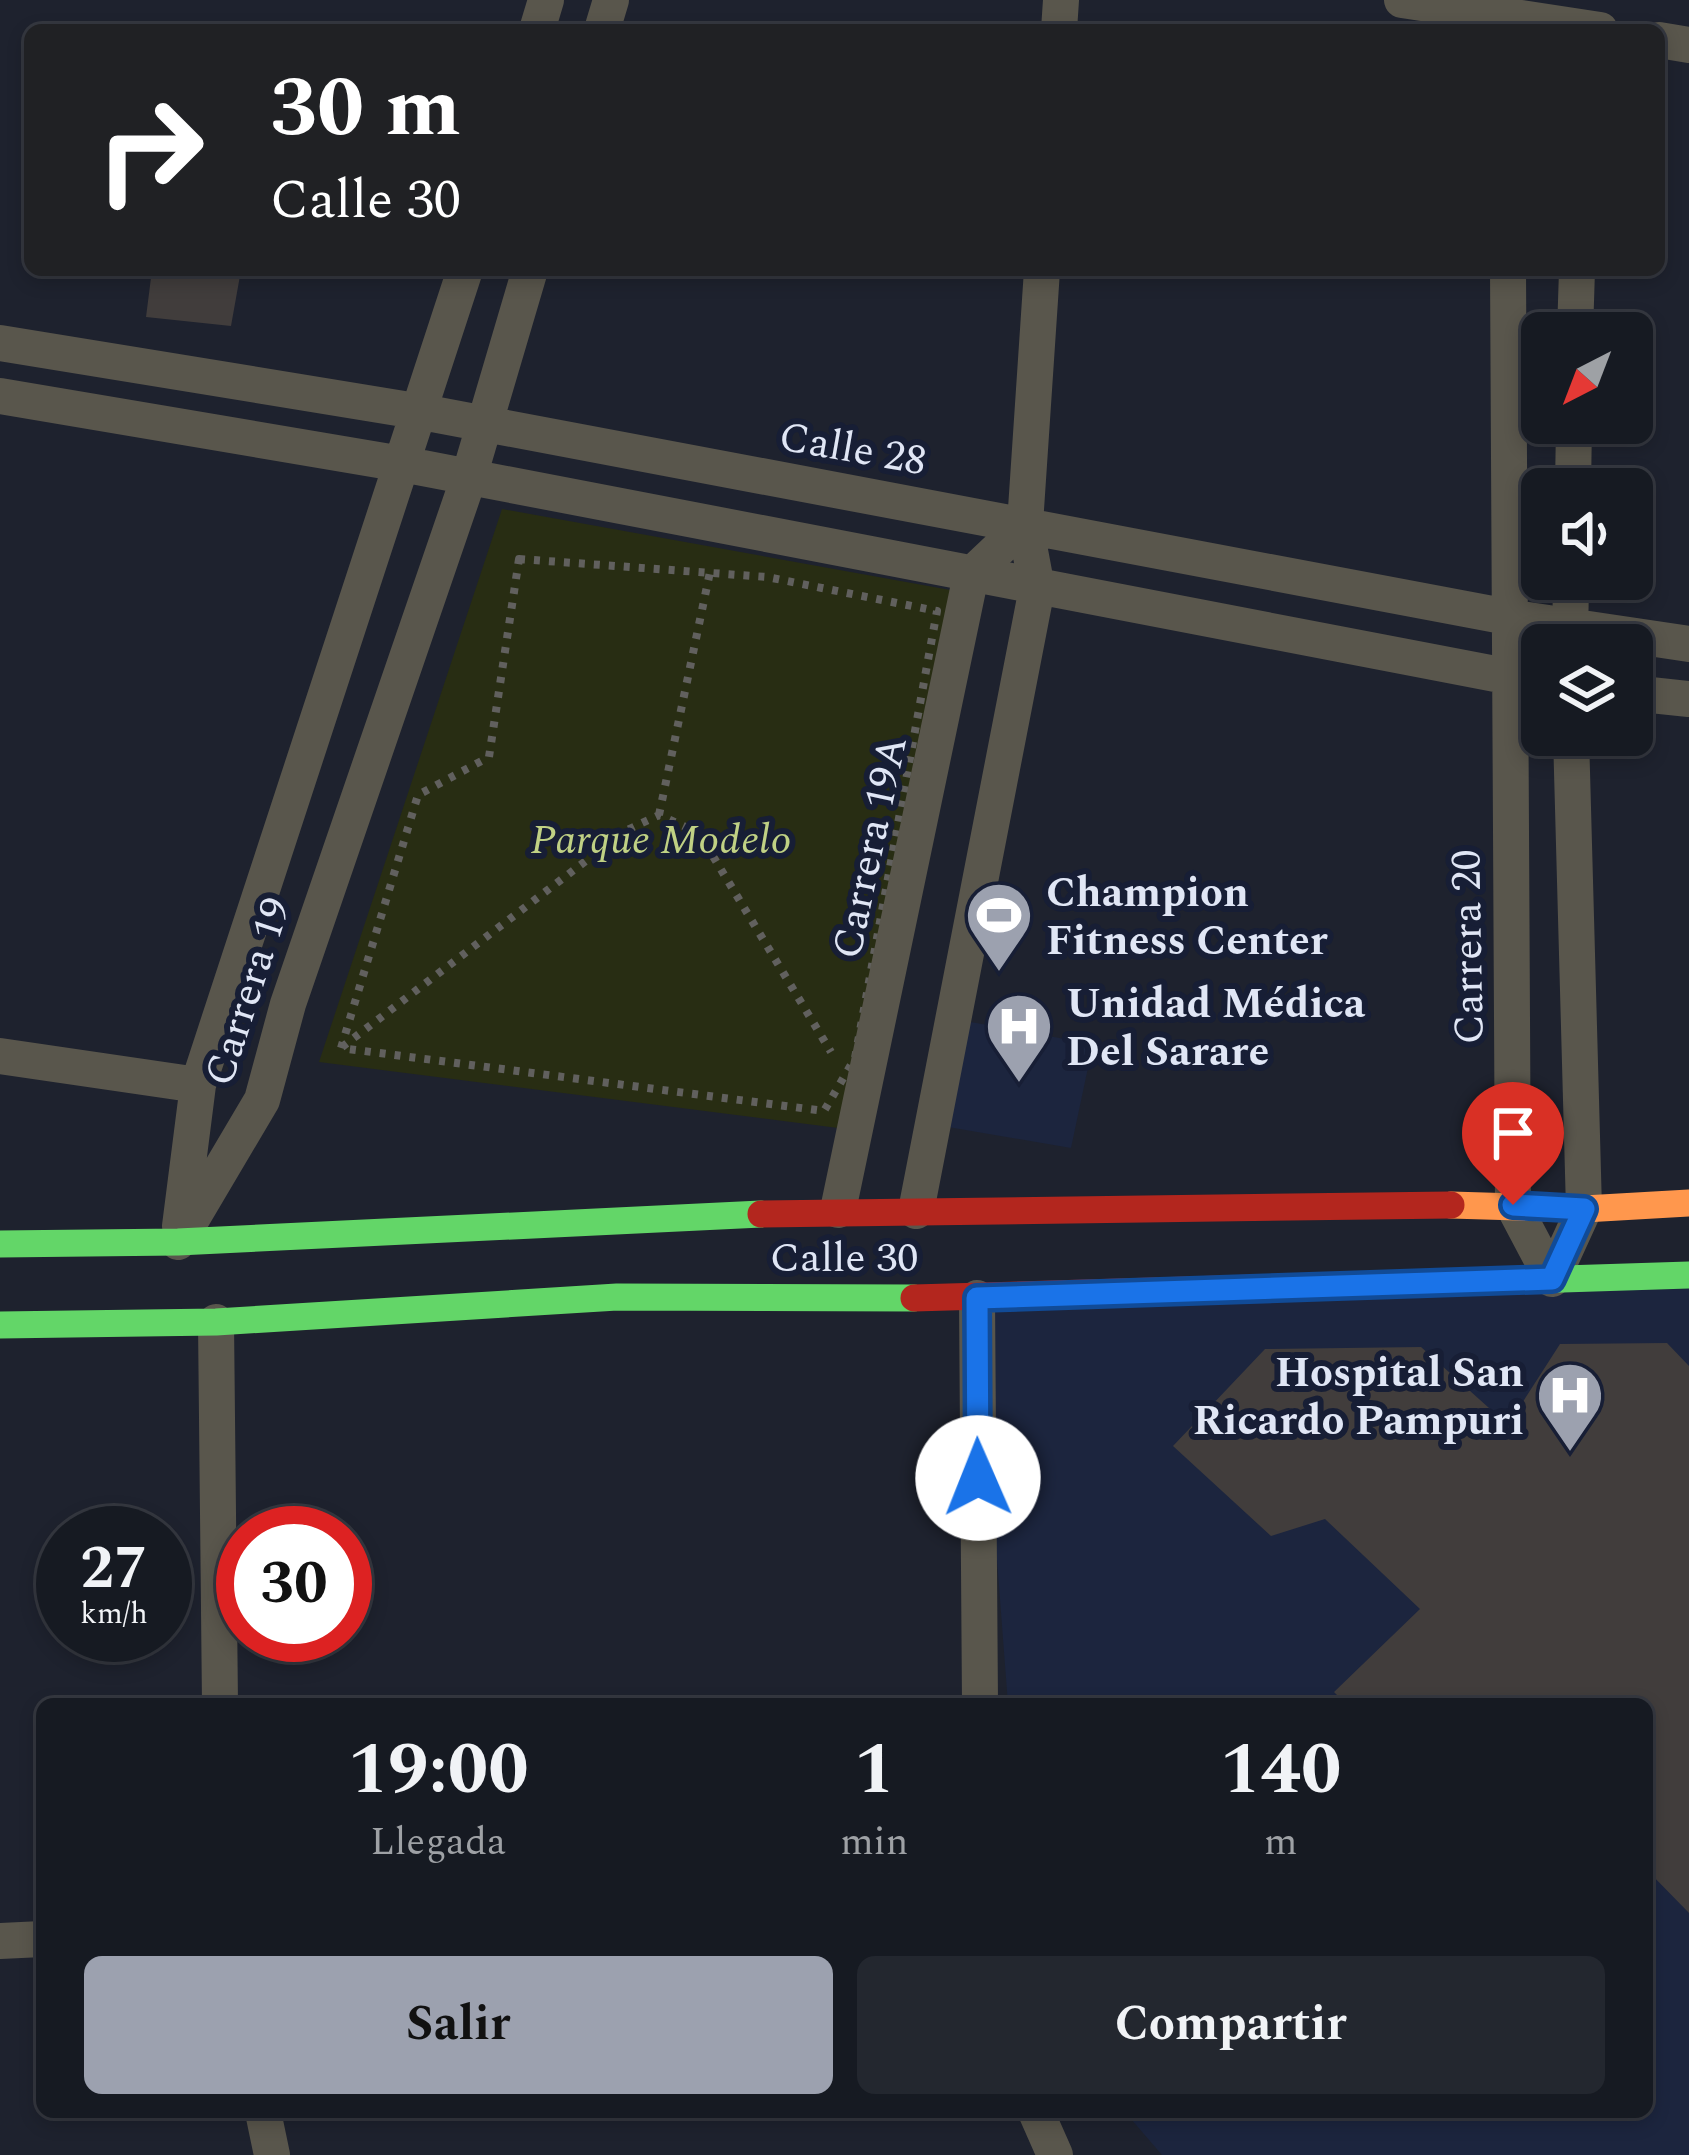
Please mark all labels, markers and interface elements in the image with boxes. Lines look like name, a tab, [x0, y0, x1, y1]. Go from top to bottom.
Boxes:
text: 30 m	[270, 45, 461, 173]
icon: right	[72, 72, 228, 228]
text: Calle 30	[270, 160, 461, 242]
north arrow	[1521, 312, 1653, 444]
map controls	[1521, 312, 1653, 756]
street label: Calle 28	[774, 406, 931, 493]
button: sound	[1521, 468, 1653, 600]
button: layers	[1521, 624, 1653, 756]
street label: Carrera 19A	[816, 730, 925, 965]
park label: Parque Modelo	[530, 809, 792, 872]
street label: Carrera 20	[1435, 849, 1502, 1045]
place label: Champion Fitness Center	[1046, 862, 1328, 973]
sports icon: Champion Fitness Center	[964, 880, 1034, 974]
street label: Carrera 19	[188, 889, 308, 1094]
place label: Unidad Médica Del Sarare	[1066, 973, 1366, 1084]
hospital icon: Unidad Médica Del Sarare	[984, 991, 1054, 1085]
pin	[1462, 1082, 1564, 1205]
icon: arrive	[1480, 1100, 1546, 1166]
street label: Calle 30	[770, 1227, 918, 1290]
place label: Hospital San Ricardo Pampuri	[1193, 1342, 1524, 1453]
hospital icon: Hospital San Ricardo Pampuri	[1535, 1360, 1605, 1454]
position arrow	[915, 1415, 1041, 1541]
speed limit sign: 30	[216, 1506, 372, 1662]
text: 27	[80, 1523, 148, 1615]
text: km/h	[80, 1591, 148, 1637]
text: 19:00	[348, 1716, 529, 1825]
text: 1	[854, 1716, 895, 1825]
text: 140	[1220, 1716, 1341, 1825]
text: Llegada	[370, 1813, 506, 1872]
text: min	[840, 1813, 908, 1872]
text: m	[1264, 1813, 1297, 1872]
button: Salir	[84, 1956, 833, 2094]
button: Compartir	[857, 1956, 1605, 2094]

